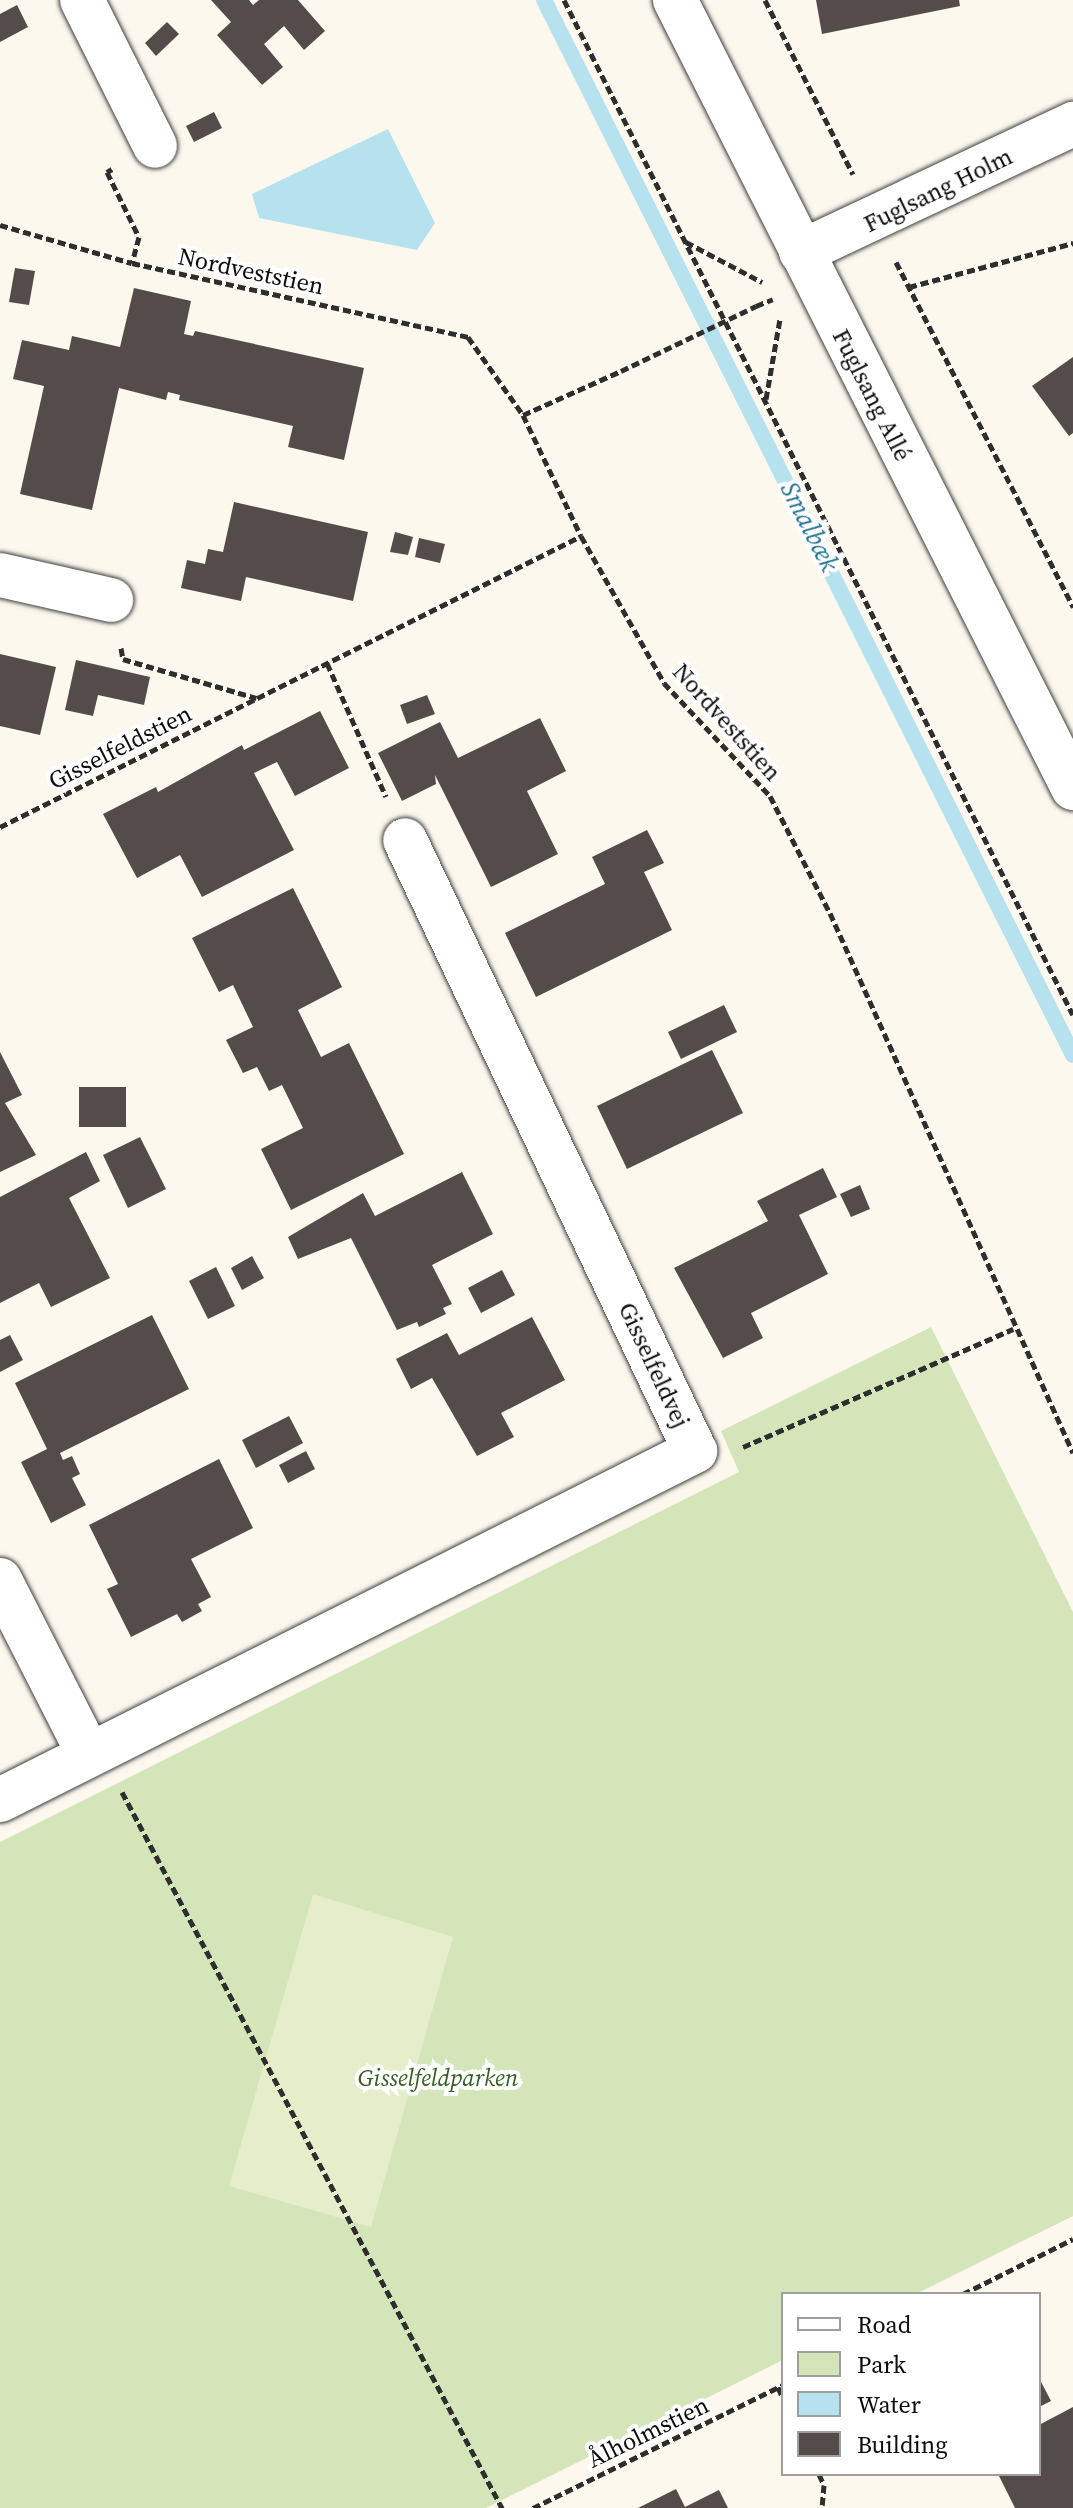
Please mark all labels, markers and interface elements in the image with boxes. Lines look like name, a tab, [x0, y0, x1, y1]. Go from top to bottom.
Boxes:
street label: Fuglsang Holm	[859, 142, 1017, 238]
street label: Nordveststien	[176, 242, 326, 300]
street label: Fuglsang Allé	[826, 324, 918, 466]
water label: Smalbæk	[773, 477, 845, 577]
street label: Nordveststien	[667, 657, 787, 787]
street label: Gisselfeldstien	[44, 699, 196, 795]
street label: Gisselfeldvej	[612, 1298, 696, 1432]
park label: Gisselfeldparken	[358, 2064, 518, 2092]
legend	[781, 2292, 1041, 2476]
text: Road	[857, 2308, 911, 2341]
text: Park	[857, 2348, 906, 2381]
text: Water	[857, 2388, 921, 2421]
street label: Ålholmstien	[583, 2390, 713, 2474]
text: Building	[857, 2428, 948, 2461]

